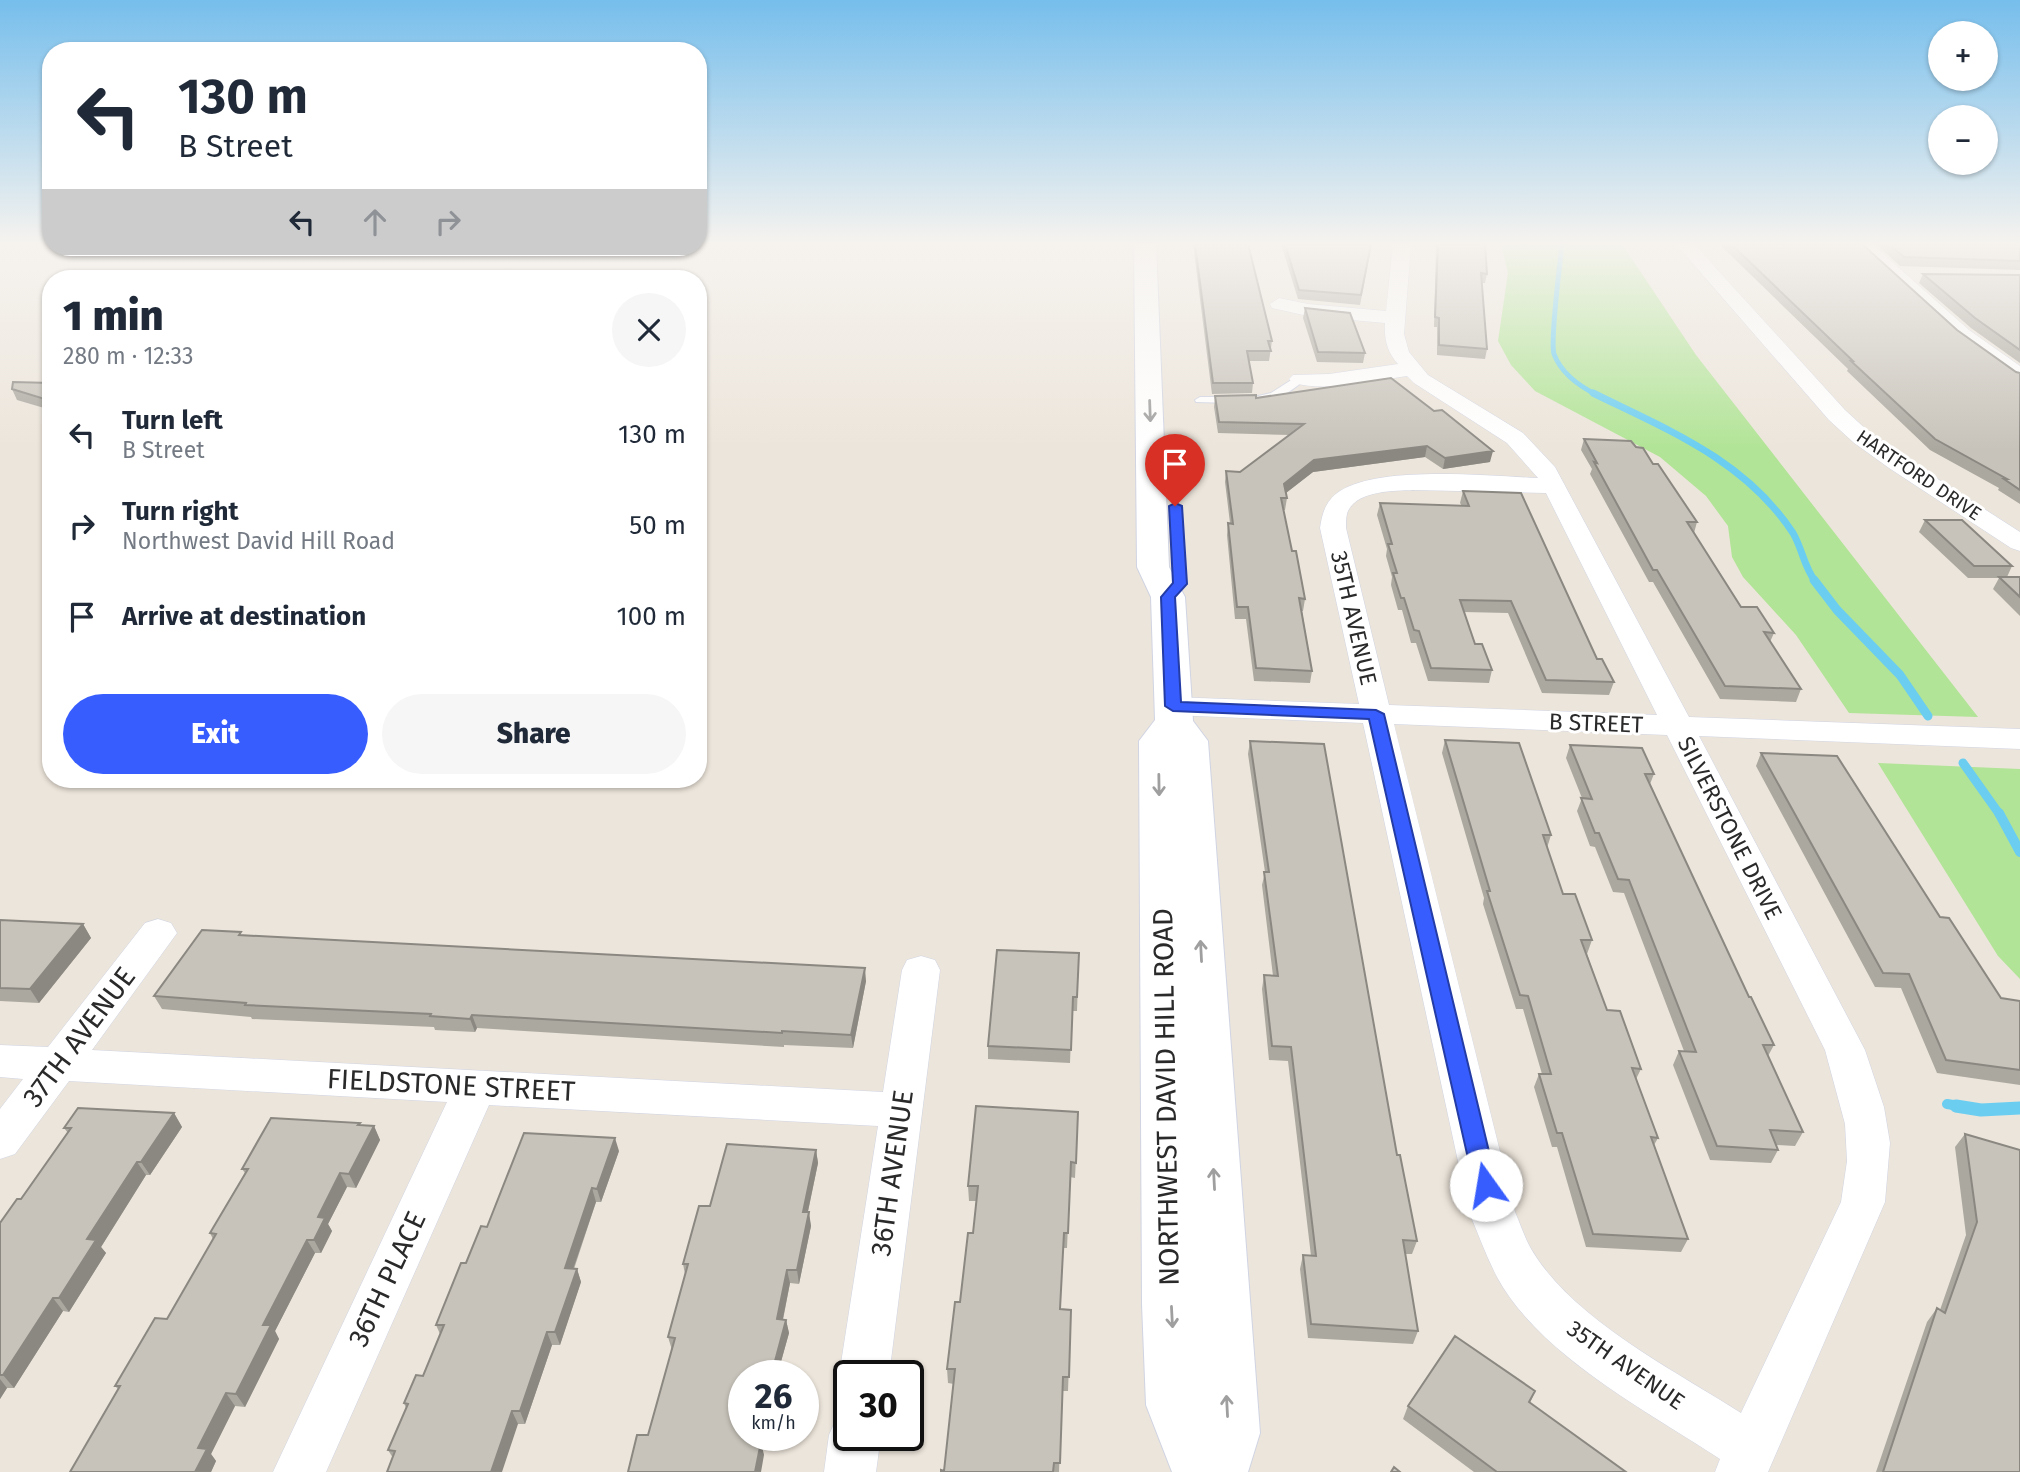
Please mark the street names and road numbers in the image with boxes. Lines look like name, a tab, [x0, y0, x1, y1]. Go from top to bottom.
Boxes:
street label: HARTFORD DRIVE	[1852, 425, 1986, 525]
street label: 35TH AVENUE	[1325, 548, 1383, 688]
street label: B STREET	[1548, 707, 1644, 739]
street label: SILVERSTONE DRIVE	[1672, 732, 1788, 924]
street label: NORTHWEST DAVID HILL ROAD	[1146, 908, 1186, 1286]
street label: 37TH AVENUE	[16, 961, 142, 1113]
street label: FIELDSTONE STREET	[326, 1062, 576, 1108]
street label: 36TH AVENUE	[864, 1088, 920, 1258]
street label: 36TH PLACE	[341, 1206, 433, 1352]
street label: 35TH AVENUE	[1562, 1314, 1690, 1416]

